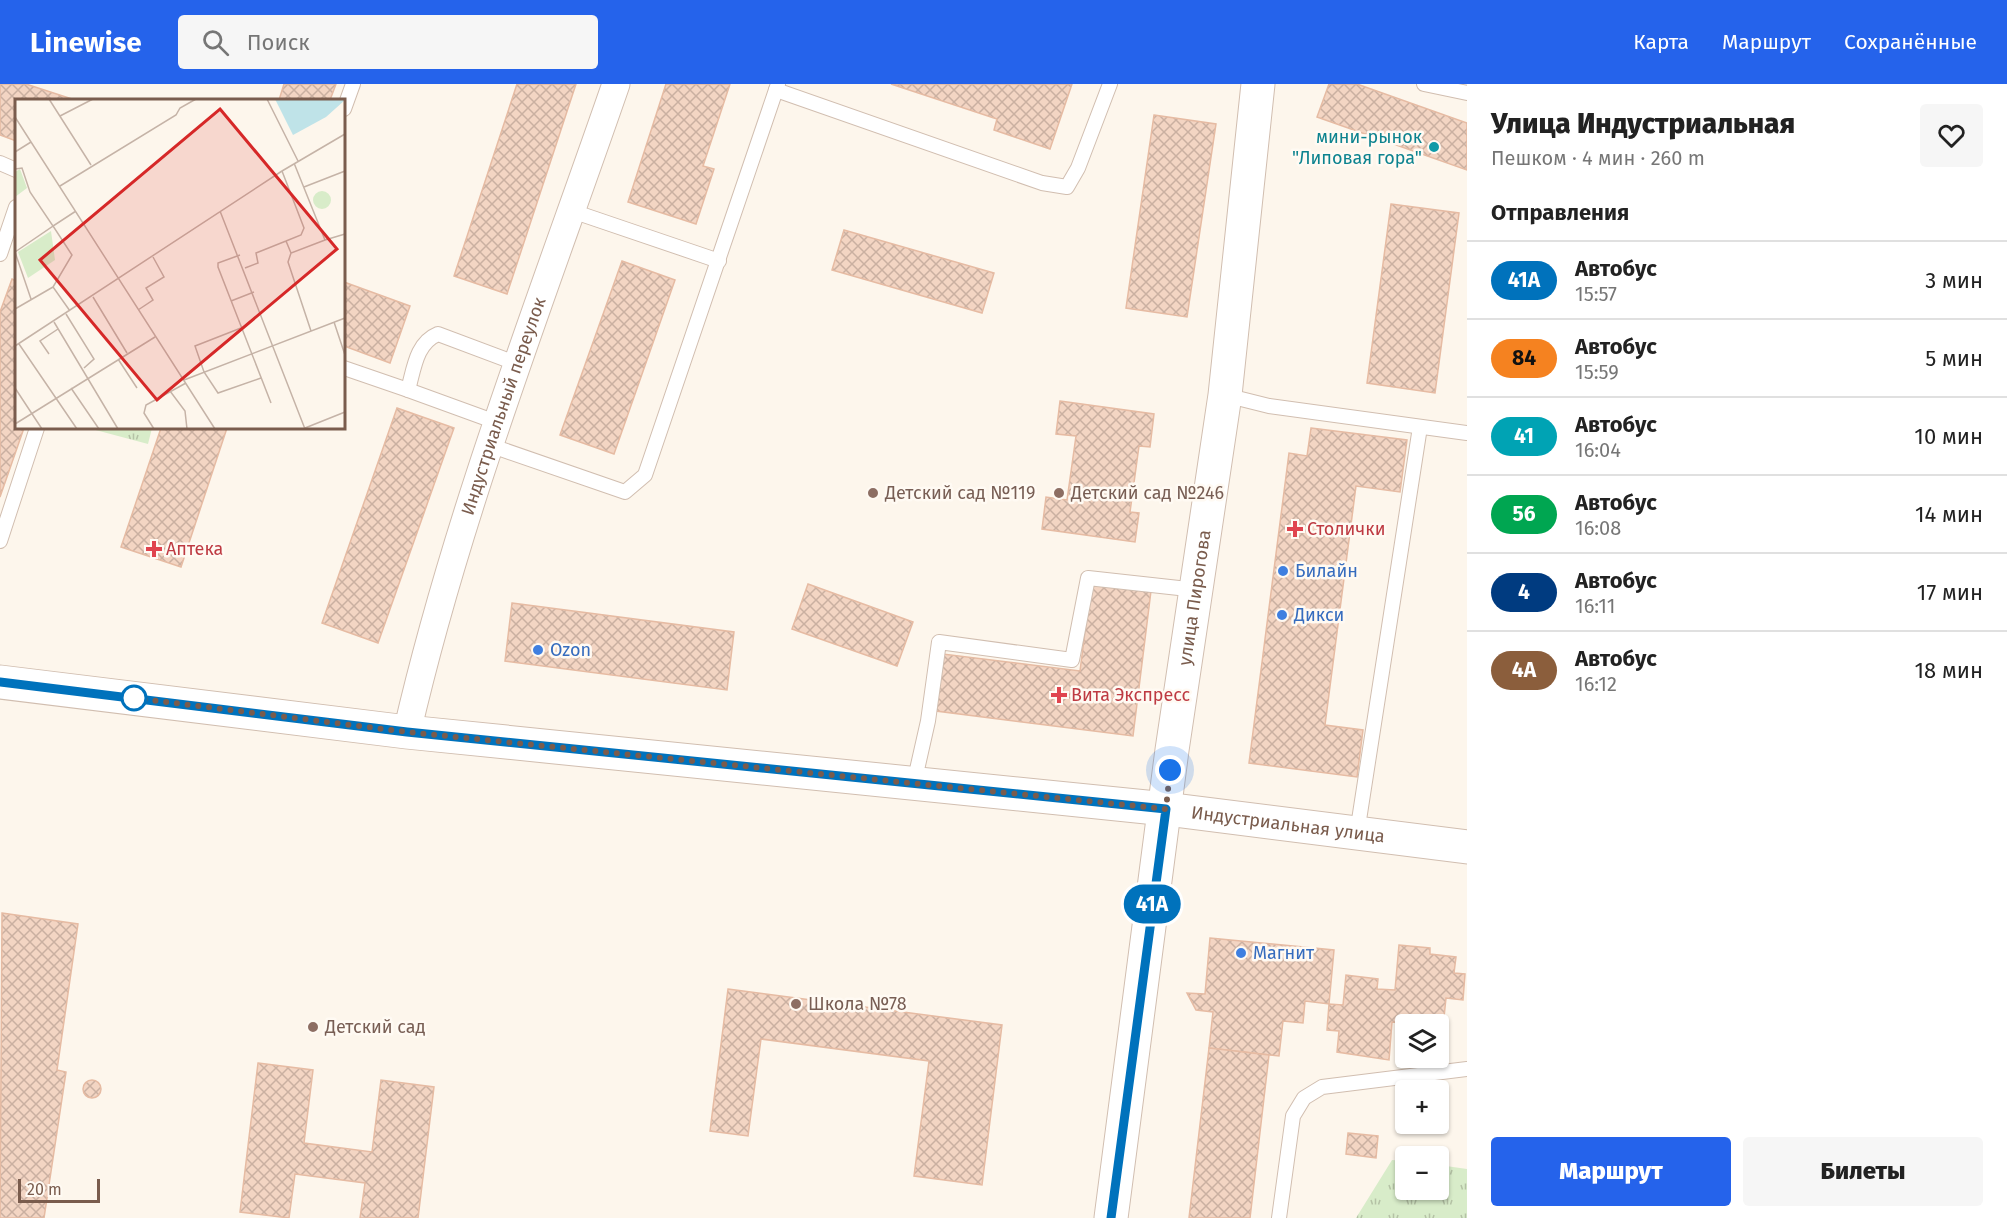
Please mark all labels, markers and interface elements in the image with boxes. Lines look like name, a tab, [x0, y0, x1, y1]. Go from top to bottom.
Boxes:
search box	[178, 15, 598, 69]
text: Linewise	[30, 26, 142, 59]
icon: search	[199, 26, 232, 59]
text: Поиск	[247, 29, 310, 56]
text: Карта	[1633, 29, 1689, 55]
text: Маршрут	[1722, 29, 1811, 55]
text: Сохранённые	[1844, 29, 1977, 55]
inset map	[15, 99, 345, 429]
button: heart	[1920, 104, 1983, 167]
text: Улица Индустриальная	[1491, 107, 1795, 140]
place label: мини-рынок "Липовая гора"	[1292, 126, 1423, 169]
marker: мини-рынок "Липовая гора"	[1427, 140, 1441, 154]
text: Пешком · 4 мин · 260 m	[1491, 146, 1705, 170]
text: Отправления	[1491, 199, 1629, 226]
text: Автобус	[1575, 255, 1657, 282]
text: 41А	[1508, 267, 1540, 293]
text: 3 мин	[1925, 267, 1983, 294]
text: 15:57	[1575, 282, 1617, 306]
street label: Индустриальный переулок	[457, 294, 551, 518]
text: Автобус	[1575, 333, 1657, 360]
text: 84	[1512, 345, 1536, 371]
text: 5 мин	[1925, 345, 1983, 372]
text: 15:59	[1575, 360, 1619, 384]
text: Автобус	[1575, 411, 1657, 438]
text: 41	[1514, 423, 1534, 449]
text: 10 мин	[1914, 423, 1983, 450]
text: 16:04	[1575, 438, 1621, 462]
place label: Детский сад №119	[884, 482, 1035, 504]
place label: Детский сад №246	[1070, 482, 1224, 504]
marker: Детский сад №119	[866, 486, 880, 500]
marker: Детский сад №246	[1052, 486, 1066, 500]
text: Автобус	[1575, 489, 1657, 516]
text: 56	[1512, 501, 1536, 527]
text: 14 мин	[1915, 501, 1983, 528]
text: 16:08	[1575, 516, 1621, 540]
place label: Столички	[1307, 518, 1385, 540]
marker: Столички	[1288, 522, 1302, 536]
street label: улица Пирогова	[1174, 528, 1216, 667]
place label: Аптека	[166, 538, 223, 560]
marker: Аптека	[147, 542, 161, 556]
place label: Билайн	[1295, 560, 1358, 582]
marker: Билайн	[1276, 564, 1290, 578]
text: Автобус	[1575, 567, 1657, 594]
text: 4	[1518, 579, 1530, 605]
text: 17 мин	[1917, 579, 1983, 606]
text: 16:11	[1575, 594, 1615, 618]
place label: Дикси	[1293, 604, 1344, 626]
marker: Дикси	[1275, 608, 1289, 622]
place label: Ozon	[550, 639, 591, 661]
marker: Ozon	[531, 643, 545, 657]
text: Автобус	[1575, 645, 1657, 672]
text: 4А	[1512, 657, 1536, 683]
text: 18 мин	[1915, 657, 1983, 684]
text: 16:12	[1575, 672, 1617, 696]
place label: Вита Экспресс	[1071, 684, 1191, 706]
unlabelled marker	[121, 685, 147, 711]
marker: Вита Экспресс	[1052, 688, 1066, 702]
your location	[1155, 755, 1185, 785]
street label: Индустриальная улица	[1190, 801, 1386, 848]
line badge: 41А	[1118, 884, 1186, 924]
text: 41А	[1136, 891, 1168, 917]
place label: Магнит	[1253, 942, 1315, 964]
marker: Магнит	[1234, 946, 1248, 960]
place label: Школа №78	[808, 993, 907, 1015]
marker: Школа №78	[789, 997, 803, 1011]
map controls	[1395, 1014, 1449, 1200]
button: layers	[1395, 1014, 1449, 1068]
place label: Детский сад	[324, 1016, 426, 1038]
marker: Детский сад	[306, 1020, 320, 1034]
button: +	[1395, 1080, 1449, 1134]
button: Маршрут	[1491, 1137, 1731, 1206]
button: Билеты	[1743, 1137, 1983, 1206]
button: −	[1395, 1146, 1449, 1200]
scale bar	[18, 1176, 100, 1204]
text: 20 m	[27, 1180, 62, 1199]

